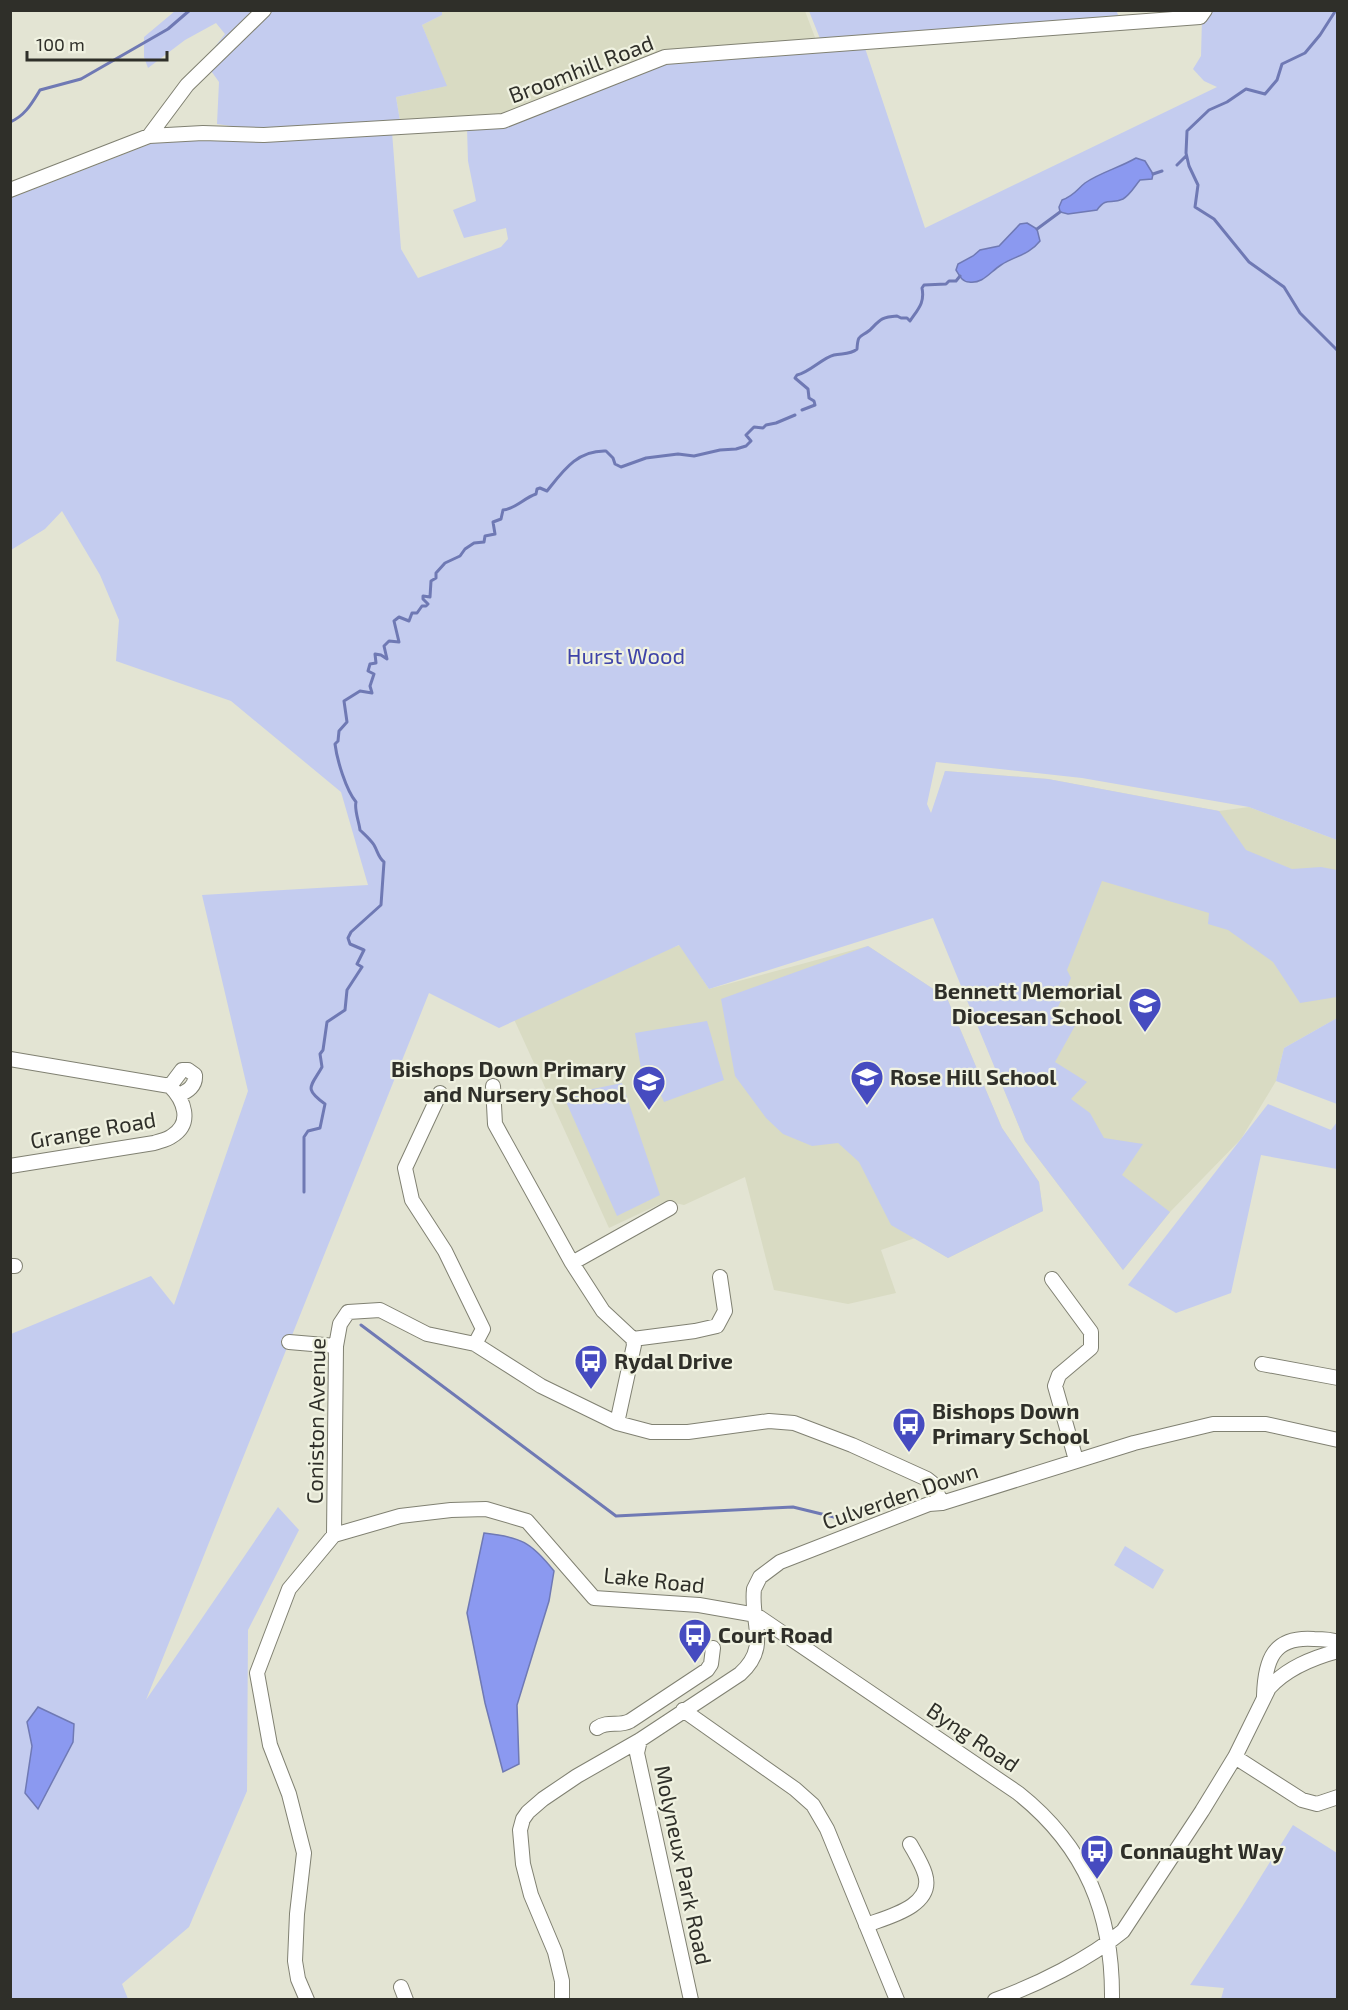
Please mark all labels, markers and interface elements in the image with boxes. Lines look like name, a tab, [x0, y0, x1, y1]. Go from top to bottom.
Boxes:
scale bar	[27, 24, 166, 62]
street label: Broomhill Road	[505, 29, 657, 108]
text: 100 m	[36, 33, 85, 55]
park label: Hurst Wood	[567, 642, 685, 668]
place label: Bennett Memorial Diocesan School	[934, 977, 1123, 1028]
school or university icon: Bennett Memorial Diocesan School	[1127, 986, 1163, 1033]
place label: Bishops Down Primary and Nursery School	[391, 1055, 627, 1107]
school or university icon: Rose Hill School	[849, 1059, 885, 1106]
place label: Rose Hill School	[890, 1063, 1057, 1089]
school or university icon: Bishops Down Primary and Nursery School	[631, 1064, 667, 1111]
street label: Grange Road	[28, 1105, 158, 1153]
street label: Coniston Avenue	[301, 1338, 329, 1504]
bus stop icon: Rydal Drive	[573, 1343, 609, 1390]
place label: Rydal Drive	[614, 1347, 733, 1374]
place label: Bishops Down Primary School	[932, 1397, 1090, 1449]
bus stop icon: Bishops Down Primary School	[891, 1406, 927, 1453]
street label: Culverden Down	[818, 1456, 981, 1534]
street label: Lake Road	[602, 1561, 706, 1597]
bus stop icon: Court Road	[677, 1617, 713, 1664]
place label: Court Road	[718, 1621, 833, 1647]
street label: Byng Road	[922, 1696, 1025, 1777]
street label: Molyneux Park Road	[650, 1763, 718, 1967]
bus stop icon: Connaught Way	[1079, 1833, 1115, 1880]
place label: Connaught Way	[1120, 1837, 1284, 1864]

